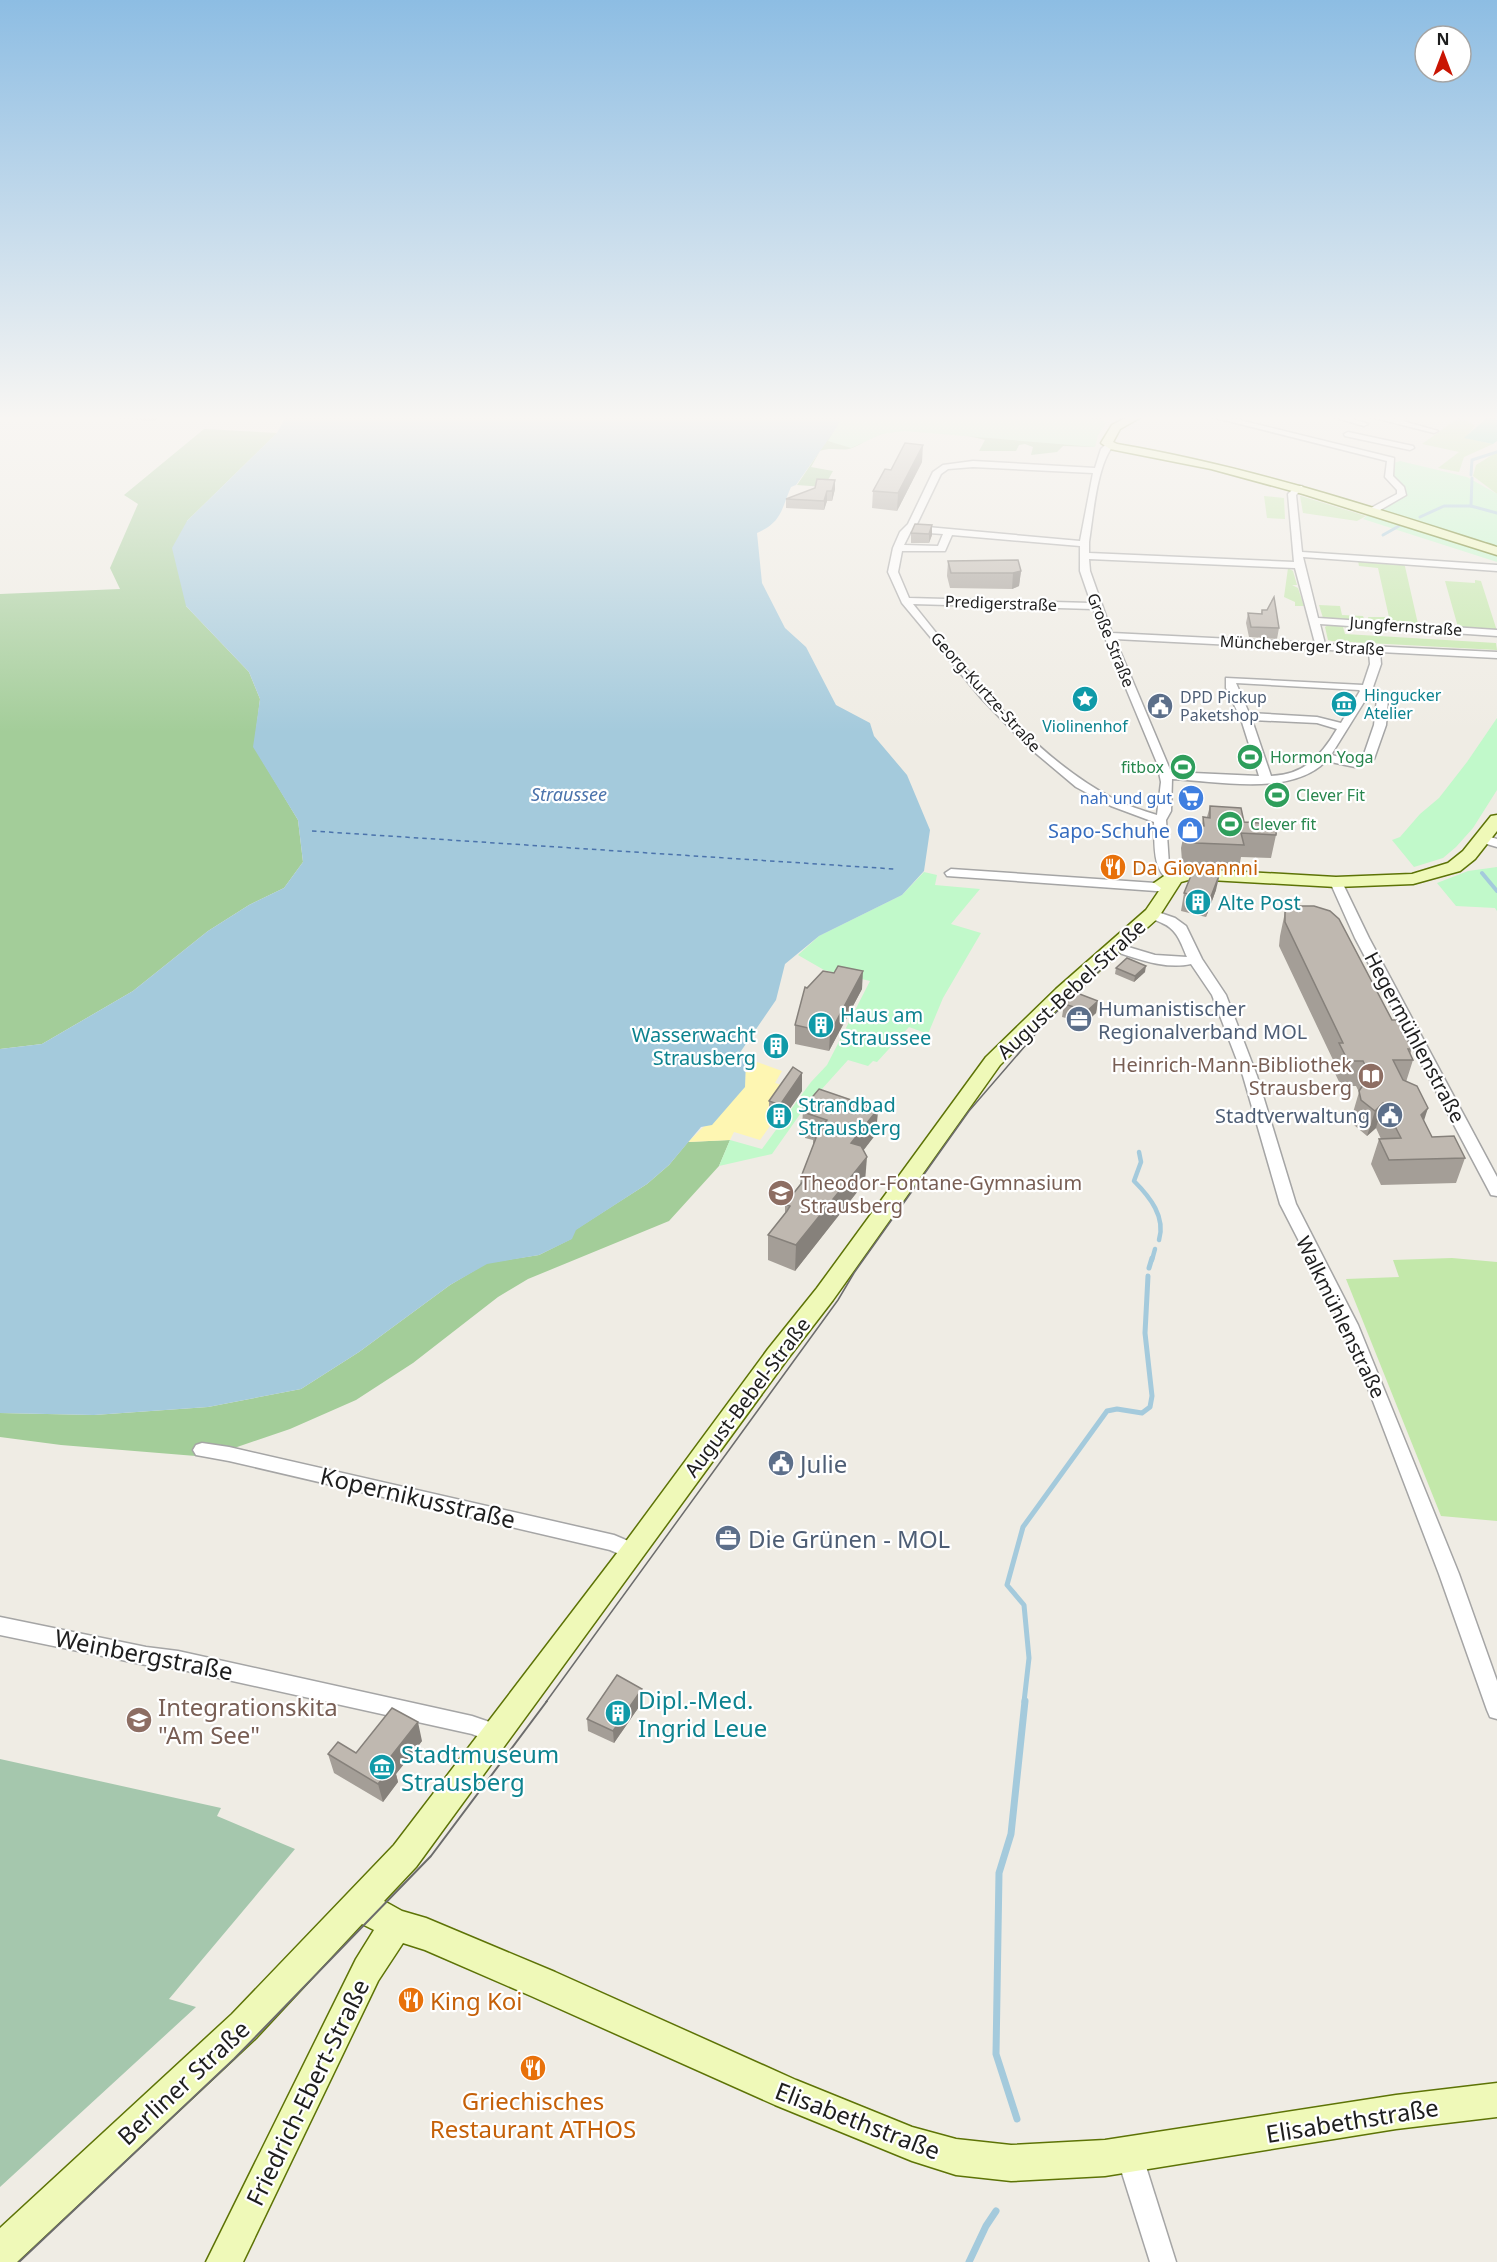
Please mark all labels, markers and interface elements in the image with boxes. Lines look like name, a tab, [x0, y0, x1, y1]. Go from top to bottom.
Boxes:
north arrow	[1413, 24, 1473, 84]
text: N	[1436, 28, 1450, 50]
street label: Predigerstraße	[945, 590, 1057, 616]
street label: Große Straße	[1082, 590, 1140, 690]
street label: Jungfernstraße	[1347, 611, 1463, 641]
street label: Georg-Kurtze-Straße	[926, 627, 1046, 757]
street label: Müncheberger Straße	[1219, 630, 1385, 660]
place icon: Violinenhof	[1070, 684, 1100, 714]
place label: Hingucker Atelier	[1364, 684, 1442, 724]
place label: DPD Pickup Paketshop	[1180, 686, 1267, 726]
museum icon: Hingucker Atelier	[1329, 689, 1359, 719]
public building icon: DPD Pickup Paketshop	[1145, 691, 1175, 721]
place label: Violinenhof	[1042, 715, 1129, 737]
sports icon: Hormon Yoga	[1235, 742, 1265, 772]
place label: Hormon Yoga	[1270, 746, 1374, 768]
sports icon: fitbox	[1168, 752, 1198, 782]
place label: fitbox	[1121, 756, 1165, 778]
sports icon: Clever Fit	[1262, 780, 1292, 810]
water label: Straussee	[531, 782, 607, 806]
supermarket icon: nah und gut	[1176, 783, 1206, 813]
place label: Clever Fit	[1296, 784, 1365, 806]
place label: nah und gut	[1080, 787, 1172, 809]
sports icon: Clever fit	[1215, 809, 1245, 839]
place label: Clever fit	[1250, 813, 1316, 835]
shop icon: Sapo-Schuhe	[1175, 815, 1205, 845]
place label: Sapo-Schuhe	[1048, 817, 1170, 844]
restaurant icon: Da Giovannni	[1098, 852, 1128, 882]
place label: Da Giovannni	[1132, 854, 1258, 881]
building icon: Alte Post	[1183, 887, 1213, 917]
place label: Alte Post	[1218, 889, 1301, 916]
street label: August-Bebel-Straße	[991, 913, 1151, 1065]
street label: Hegermühlenstraße	[1358, 947, 1472, 1127]
place label: Humanistischer Regionalverband MOL	[1098, 995, 1307, 1045]
place label: Haus am Straussee	[840, 1001, 931, 1051]
office icon: Humanistischer Regionalverband MOL	[1064, 1004, 1094, 1034]
building icon: Haus am Straussee	[806, 1010, 836, 1040]
place label: Wasserwacht Strausberg	[632, 1021, 756, 1071]
building icon: Wasserwacht Strausberg	[761, 1031, 791, 1061]
place label: Heinrich-Mann-Bibliothek Strausberg	[1112, 1051, 1352, 1101]
library icon: Heinrich-Mann-Bibliothek Strausberg	[1356, 1061, 1386, 1091]
place label: Strandbad Strausberg	[798, 1091, 901, 1141]
public building icon: Stadtverwaltung	[1375, 1100, 1405, 1130]
building icon: Strandbad Strausberg	[764, 1101, 794, 1131]
place label: Stadtverwaltung	[1215, 1102, 1370, 1129]
place label: Theodor-Fontane-Gymnasium Strausberg	[800, 1169, 1082, 1219]
school or university icon: Theodor-Fontane-Gymnasium Strausberg	[766, 1178, 796, 1208]
street label: Walkmühlenstraße	[1290, 1231, 1392, 1403]
street label: August-Bebel-Straße	[678, 1312, 816, 1482]
place label: Julie	[798, 1447, 847, 1480]
public building icon: Julie	[766, 1448, 796, 1478]
street label: Kopernikusstraße	[317, 1458, 519, 1536]
place label: Die Grünen - MOL	[748, 1522, 950, 1555]
office icon: Die Grünen - MOL	[713, 1523, 743, 1553]
street label: Weinbergstraße	[52, 1621, 236, 1687]
place label: Dipl.-Med. Ingrid Leue	[638, 1683, 767, 1744]
place label: Integrationskita "Am See"	[158, 1690, 338, 1751]
building icon: Dipl.-Med. Ingrid Leue	[603, 1698, 633, 1728]
school or university icon: Integrationskita "Am See"	[124, 1705, 154, 1735]
place label: Stadtmuseum Strausberg	[401, 1737, 559, 1798]
museum icon: Stadtmuseum Strausberg	[367, 1752, 397, 1782]
street label: Friedrich-Ebert-Straße	[238, 1973, 376, 2211]
place label: King Koi	[430, 1984, 522, 2017]
restaurant icon: King Koi	[396, 1985, 426, 2015]
street label: Berliner Straße	[110, 2012, 256, 2152]
restaurant icon: Griechisches Restaurant ATHOS	[518, 2053, 548, 2083]
street label: Elisabethstraße	[771, 2073, 945, 2167]
place label: Griechisches Restaurant ATHOS	[430, 2084, 636, 2145]
street label: Elisabethstraße	[1263, 2090, 1441, 2150]

